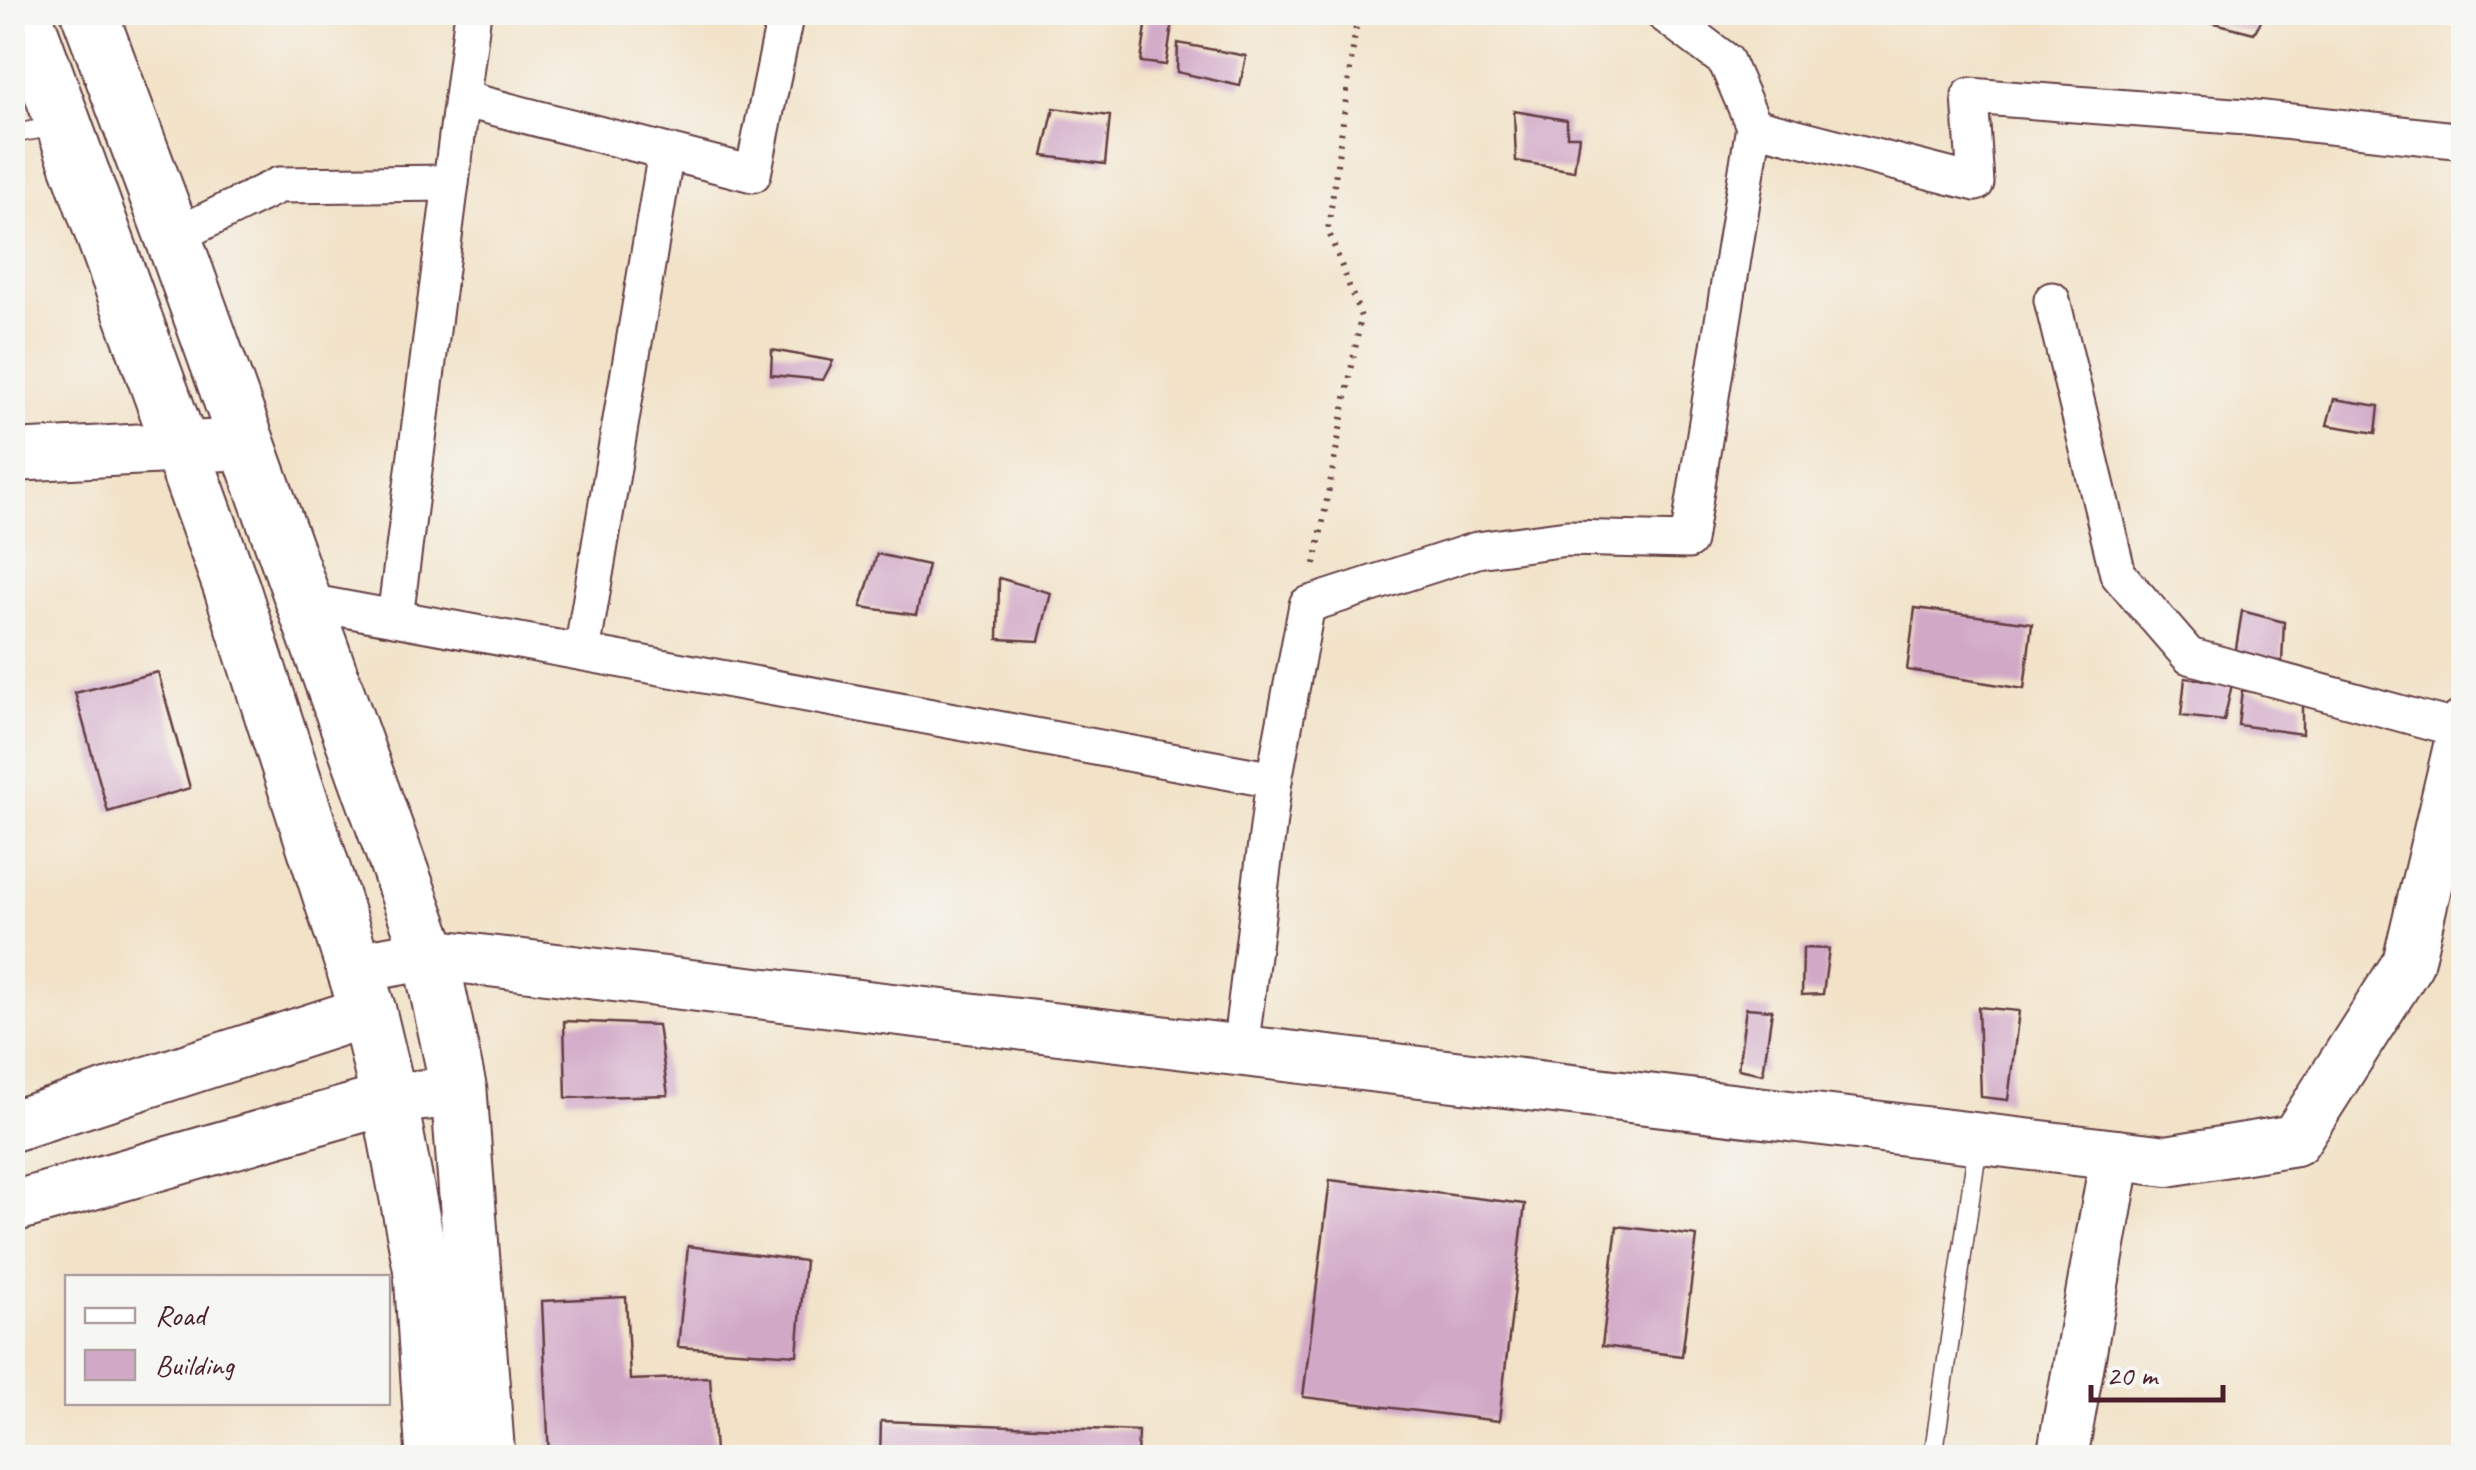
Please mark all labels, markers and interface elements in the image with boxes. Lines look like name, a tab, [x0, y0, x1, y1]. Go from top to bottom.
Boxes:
legend	[65, 1275, 390, 1405]
text: Road	[155, 1296, 209, 1334]
scale bar	[2091, 1340, 2224, 1402]
text: Building	[155, 1346, 235, 1384]
text: 20 m	[2106, 1356, 2159, 1394]

